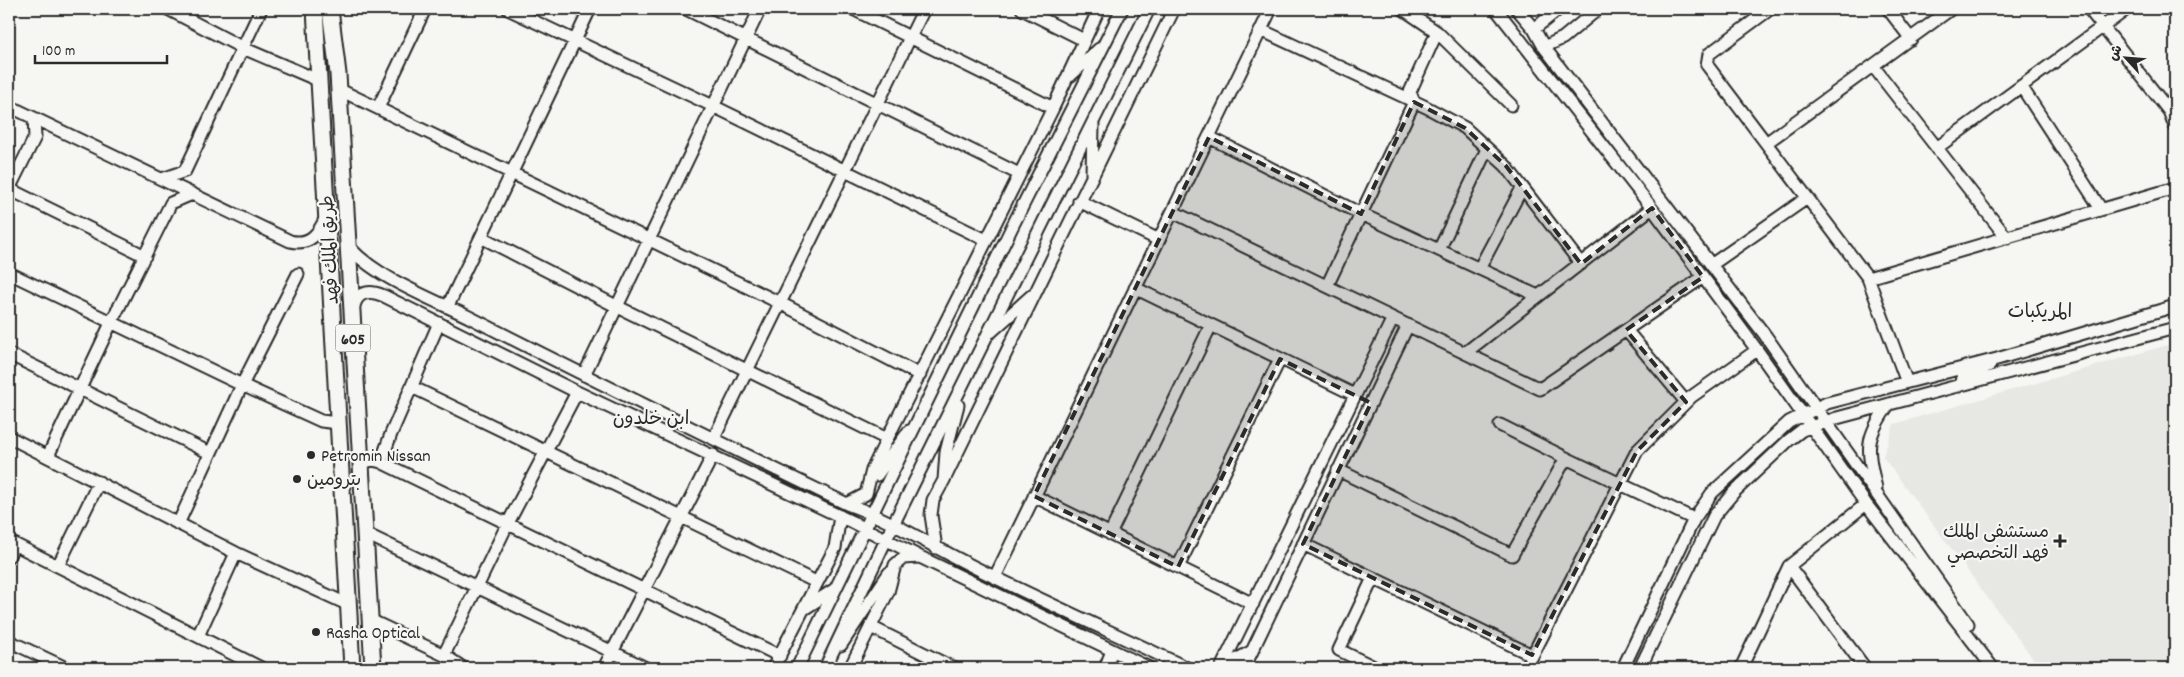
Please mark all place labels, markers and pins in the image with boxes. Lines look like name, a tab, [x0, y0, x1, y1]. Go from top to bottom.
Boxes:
place label: Petromin Nissan	[321, 445, 431, 470]
marker: Petromin Nissan	[305, 449, 317, 461]
place label: بترومين	[307, 469, 361, 494]
marker: بترومين	[291, 473, 303, 485]
place label: مستشفى الملك فهد التخصصي	[1943, 521, 2049, 568]
marker: مستشفى الملك فهد التخصصي	[2053, 534, 2067, 548]
place label: Rasha Optical	[326, 622, 421, 647]
marker: Rasha Optical	[310, 626, 322, 638]

